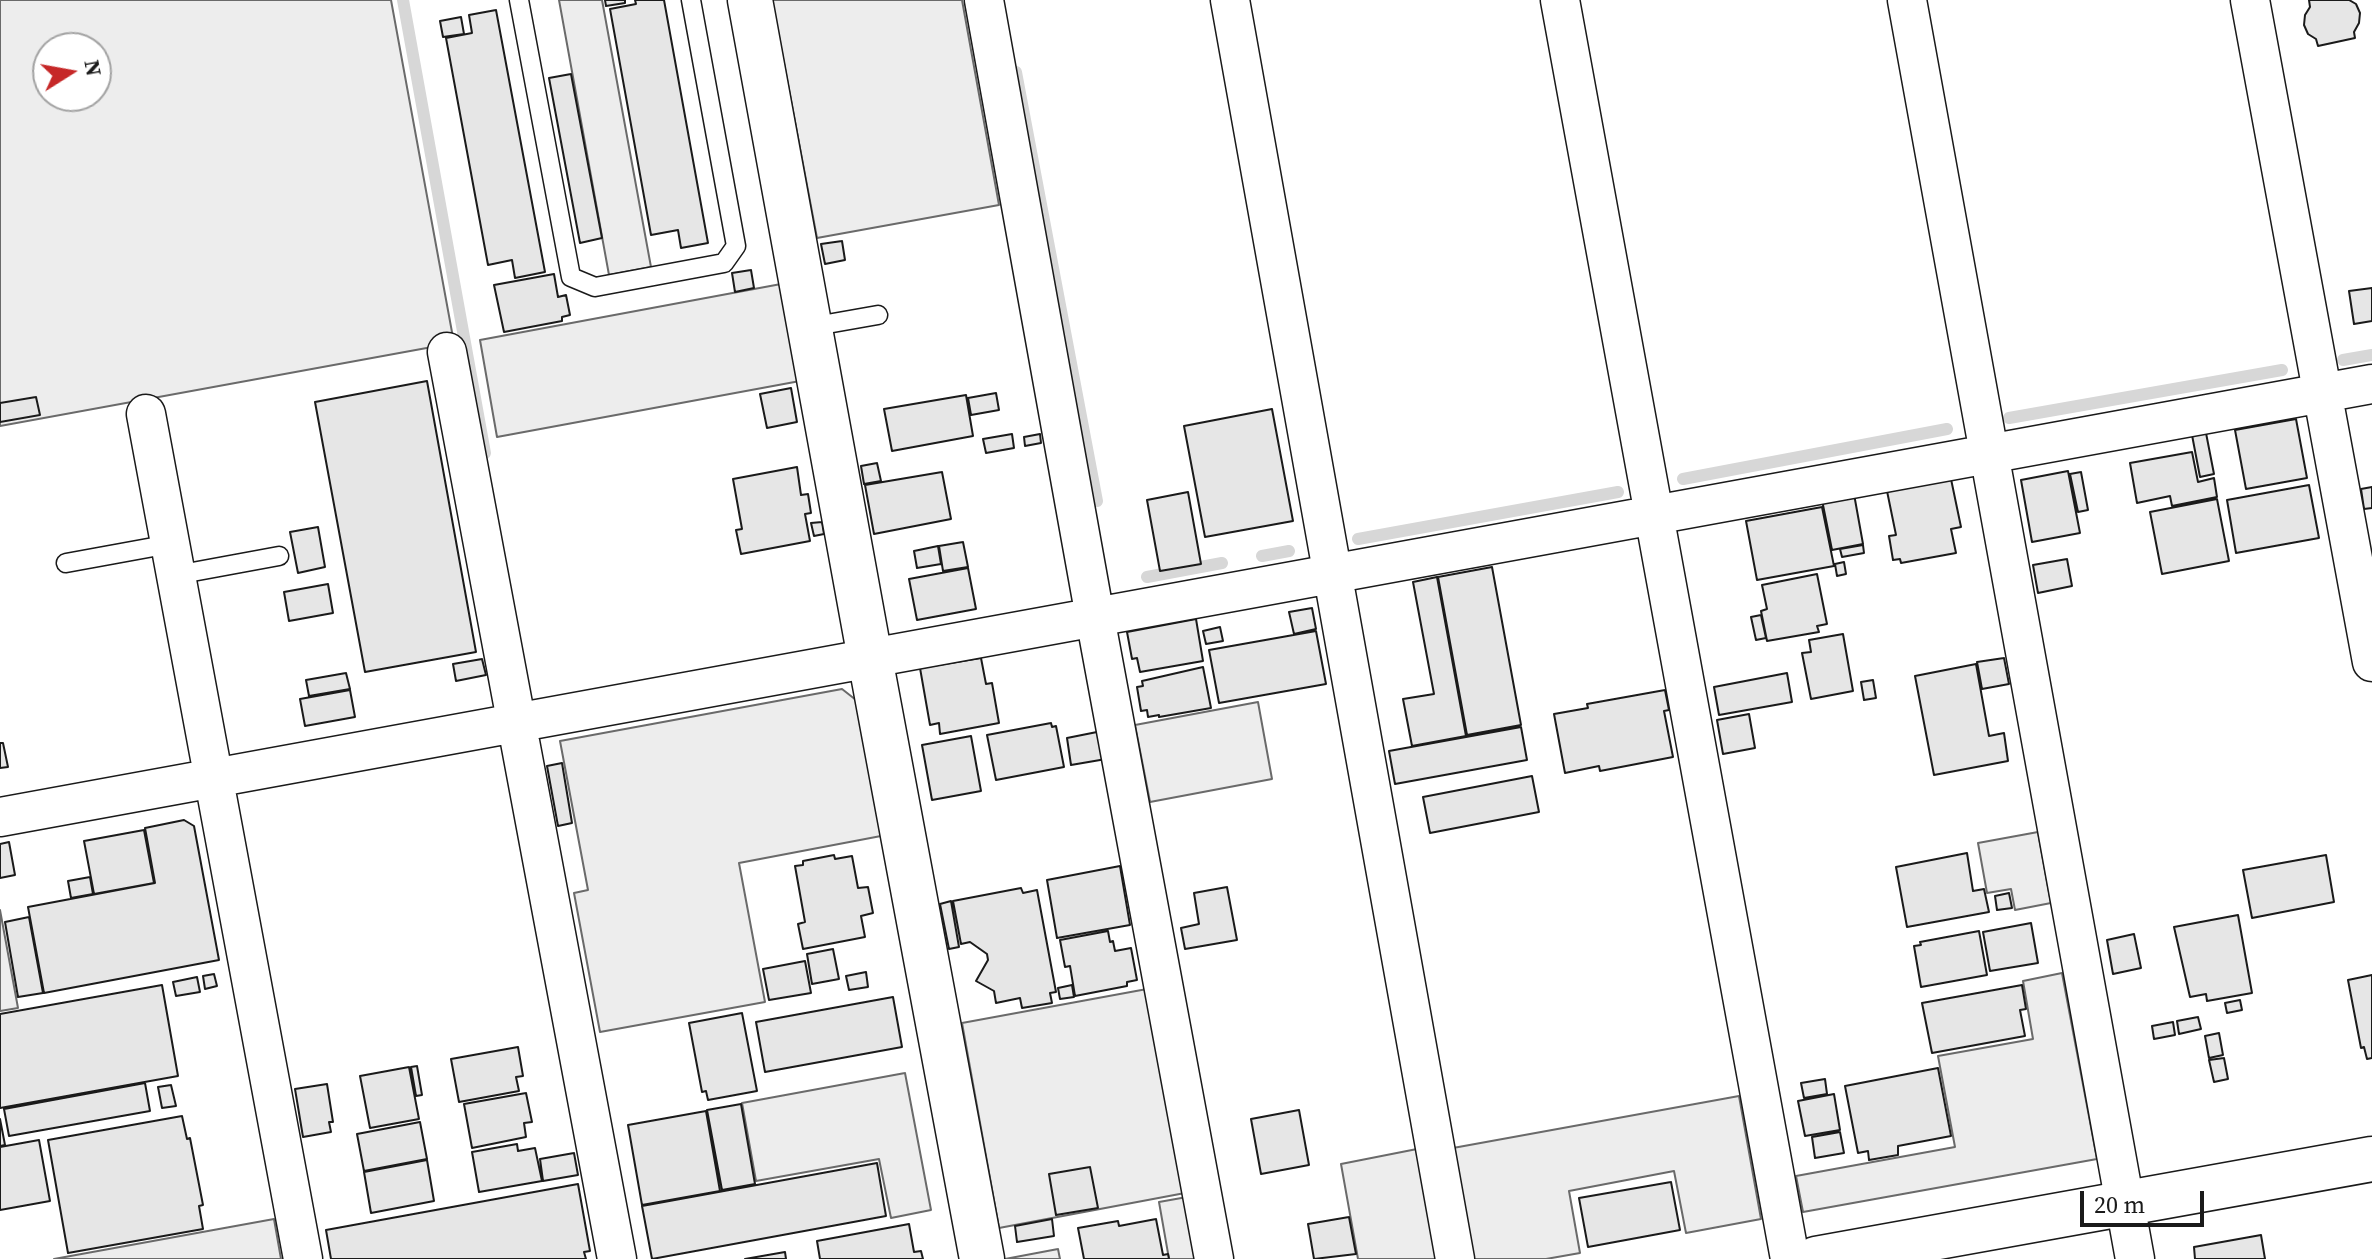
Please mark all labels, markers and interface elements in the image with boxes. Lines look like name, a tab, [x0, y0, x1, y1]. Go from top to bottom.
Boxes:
north arrow	[32, 32, 112, 112]
text: N	[77, 57, 110, 79]
scale bar	[2084, 1175, 2208, 1225]
text: 20 m	[2094, 1188, 2145, 1221]

